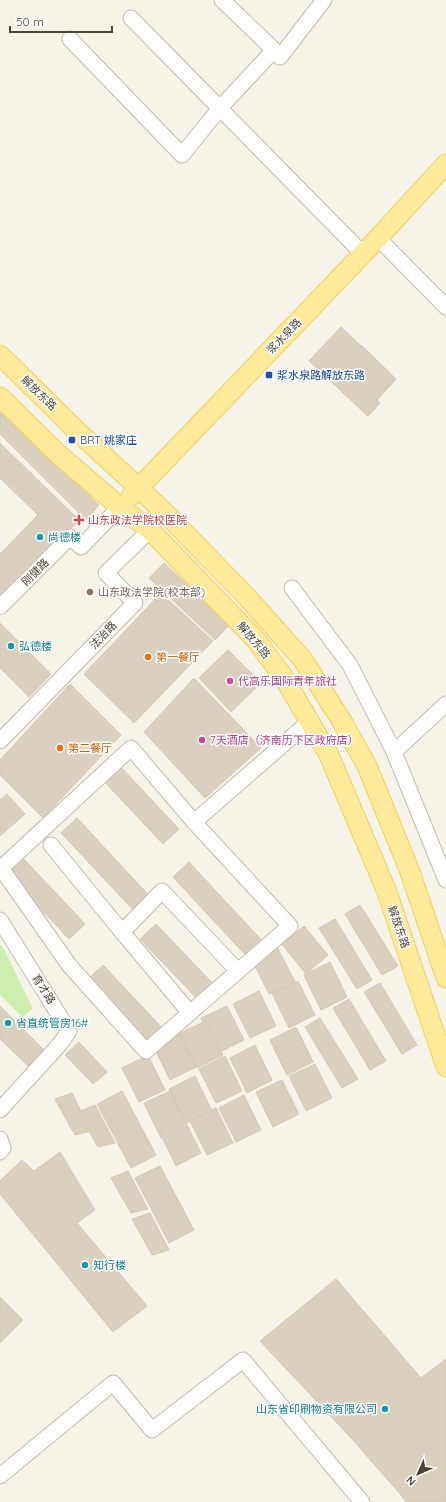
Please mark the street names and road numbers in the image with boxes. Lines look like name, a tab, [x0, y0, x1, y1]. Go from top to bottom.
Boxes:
street label: 浆水泉路	[264, 315, 304, 357]
street label: 解放东路	[18, 373, 60, 413]
street label: 刚健路	[18, 555, 52, 589]
street label: 法治路	[87, 618, 119, 652]
street label: 解放东路	[234, 619, 274, 661]
street label: 解放东路	[385, 904, 413, 950]
street label: 育才路	[29, 971, 59, 1007]

